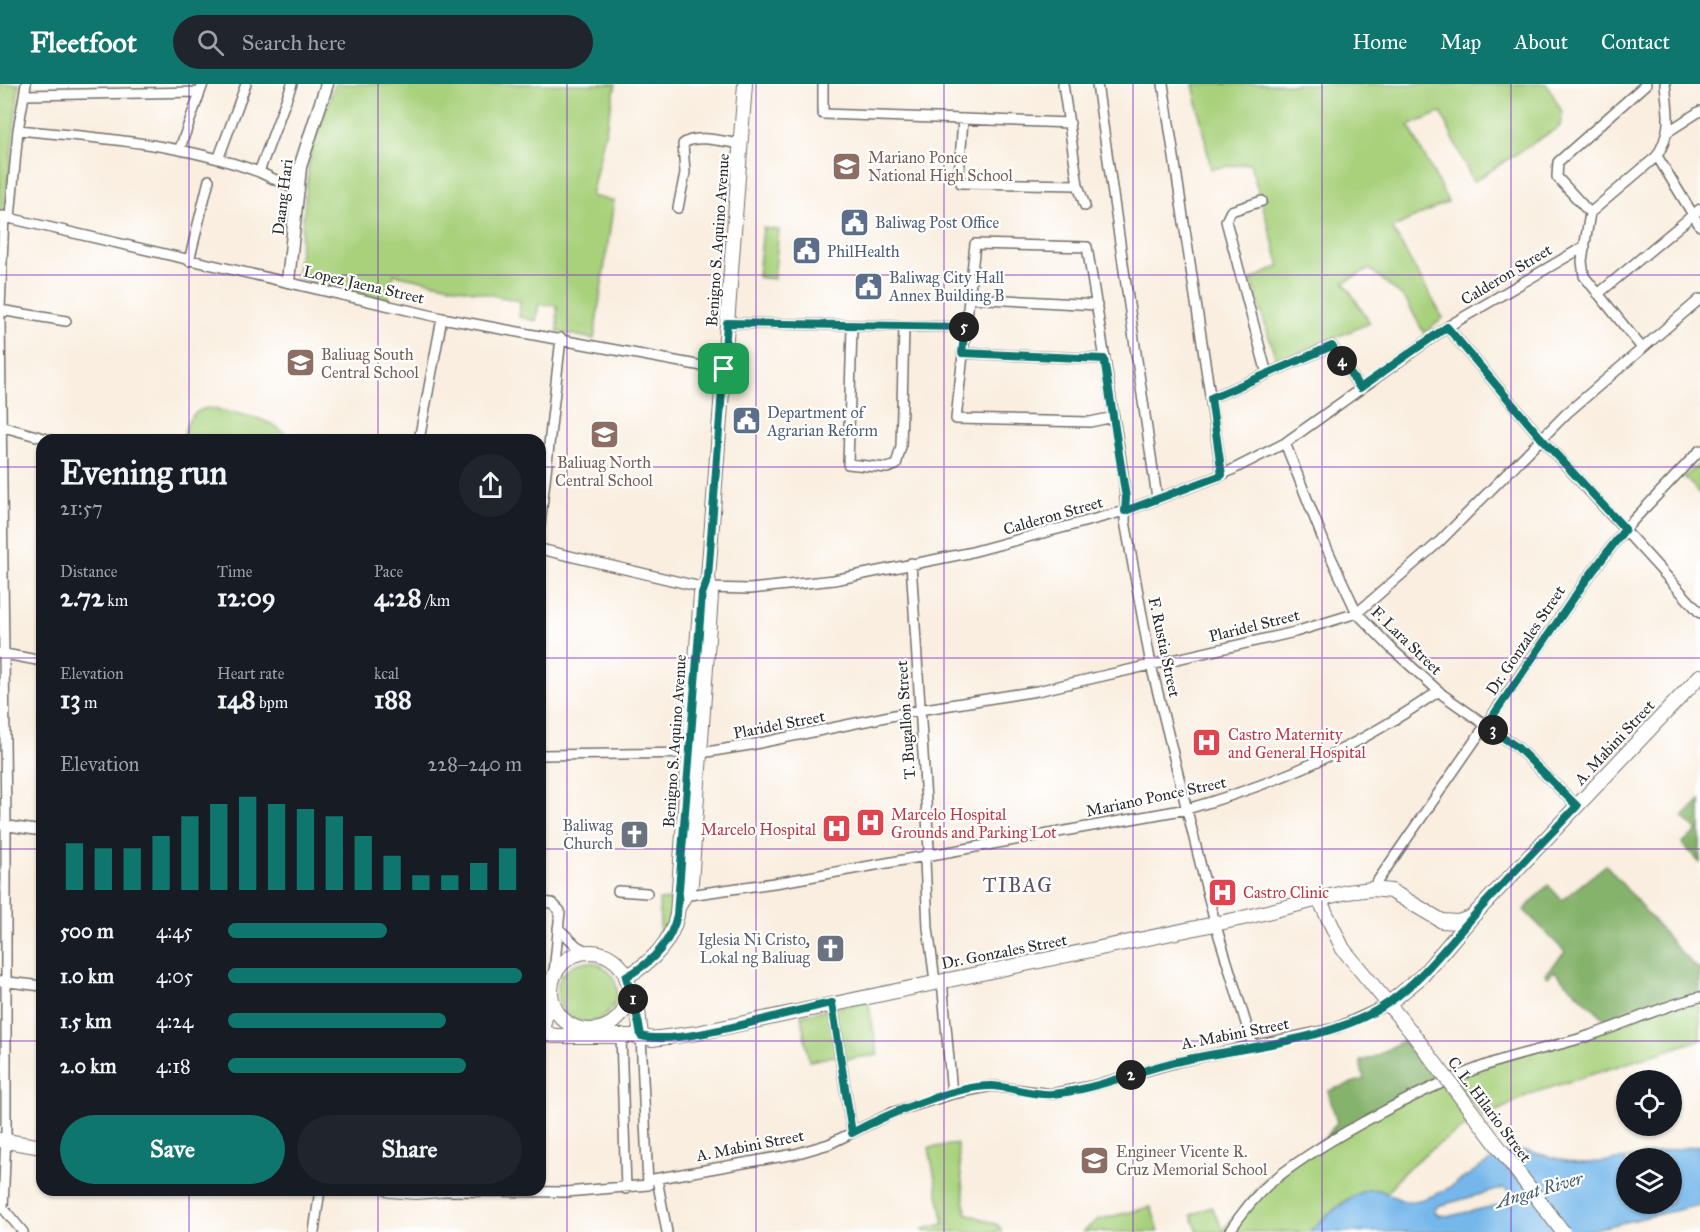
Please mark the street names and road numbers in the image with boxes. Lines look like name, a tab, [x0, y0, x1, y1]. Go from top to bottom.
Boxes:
street label: Benigno S. Aquino Avenue	[702, 153, 734, 327]
street label: Daang Hari	[268, 157, 298, 236]
street label: Calderon Street	[1457, 240, 1555, 309]
street label: Lopez Jaena Street	[301, 261, 427, 309]
street label: Calderon Street	[1001, 492, 1105, 539]
street label: Dr. Gonzales Street	[1482, 582, 1569, 699]
street label: F. Rustia Street	[1145, 595, 1184, 699]
street label: F. Lara Street	[1367, 602, 1446, 679]
street label: Plaridel Street	[1207, 605, 1302, 646]
street label: Benigno S. Aquino Avenue	[659, 654, 691, 828]
street label: T. Bugallon Street	[892, 659, 920, 780]
street label: A. Mabini Street	[1570, 696, 1659, 789]
street label: Plaridel Street	[732, 706, 827, 743]
street label: Mariano Ponce Street	[1084, 772, 1228, 821]
street label: Dr. Gonzales Street	[940, 930, 1069, 973]
street label: A. Mabini Street	[1179, 1014, 1291, 1053]
street label: C. L. Hilario Street	[1444, 1053, 1536, 1166]
street label: A. Mabini Street	[694, 1126, 806, 1165]

